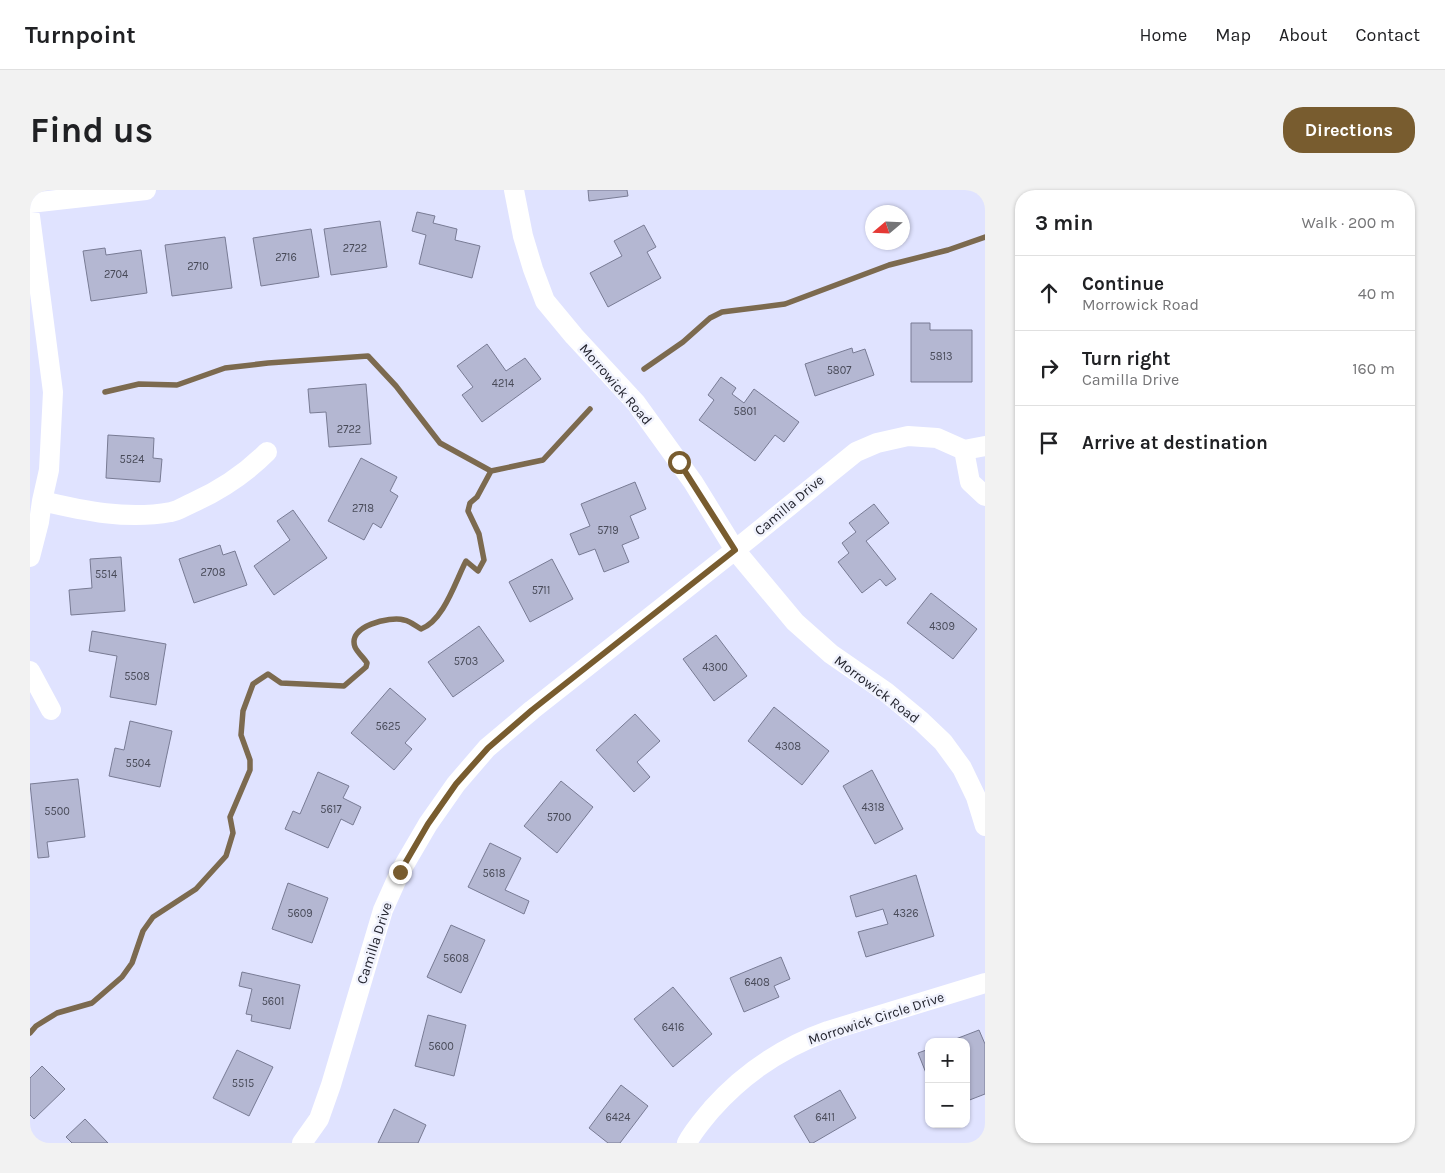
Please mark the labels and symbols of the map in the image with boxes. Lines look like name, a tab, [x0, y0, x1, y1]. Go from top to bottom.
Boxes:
north arrow	[865, 205, 910, 250]
house number: 2722	[343, 242, 367, 255]
house number: 2716	[275, 251, 297, 264]
house number: 2710	[187, 260, 209, 273]
house number: 2704	[104, 268, 128, 281]
street label: Morrowick Road	[576, 340, 656, 428]
house number: 5813	[929, 350, 953, 363]
house number: 5807	[827, 364, 851, 377]
house number: 4214	[492, 377, 514, 390]
house number: 5801	[733, 405, 757, 418]
house number: 2722	[337, 423, 361, 436]
route start	[668, 451, 691, 474]
house number: 5524	[120, 453, 144, 466]
street label: Camilla Drive	[751, 472, 827, 539]
house number: 2718	[352, 502, 374, 515]
house number: 5719	[597, 524, 619, 537]
house number: 2708	[201, 566, 226, 579]
house number: 5514	[95, 568, 117, 581]
house number: 5711	[532, 584, 550, 597]
house number: 4309	[929, 620, 955, 633]
street label: Morrowick Road	[831, 652, 923, 727]
house number: 5703	[454, 655, 478, 668]
house number: 4300	[702, 661, 728, 674]
house number: 5508	[124, 670, 150, 683]
house number: 5625	[375, 720, 401, 733]
house number: 4308	[775, 740, 801, 753]
house number: 5504	[125, 757, 151, 770]
house number: 4318	[861, 801, 885, 814]
house number: 5617	[320, 803, 342, 816]
house number: 5500	[44, 805, 70, 818]
house number: 5700	[547, 811, 571, 824]
route end	[389, 861, 412, 884]
house number: 5618	[483, 867, 506, 880]
street label: Camilla Drive	[353, 900, 396, 986]
house number: 5609	[287, 907, 313, 920]
house number: 4326	[893, 907, 919, 920]
house number: 5608	[443, 952, 469, 965]
house number: 6408	[744, 976, 770, 989]
street label: Morrowick Circle Drive	[806, 988, 946, 1049]
house number: 5601	[262, 995, 284, 1008]
house number: 6416	[662, 1021, 684, 1034]
house number: 5600	[428, 1040, 454, 1053]
house number: 5515	[232, 1077, 254, 1090]
house number: 6424	[606, 1111, 630, 1124]
house number: 6411	[815, 1111, 835, 1124]

